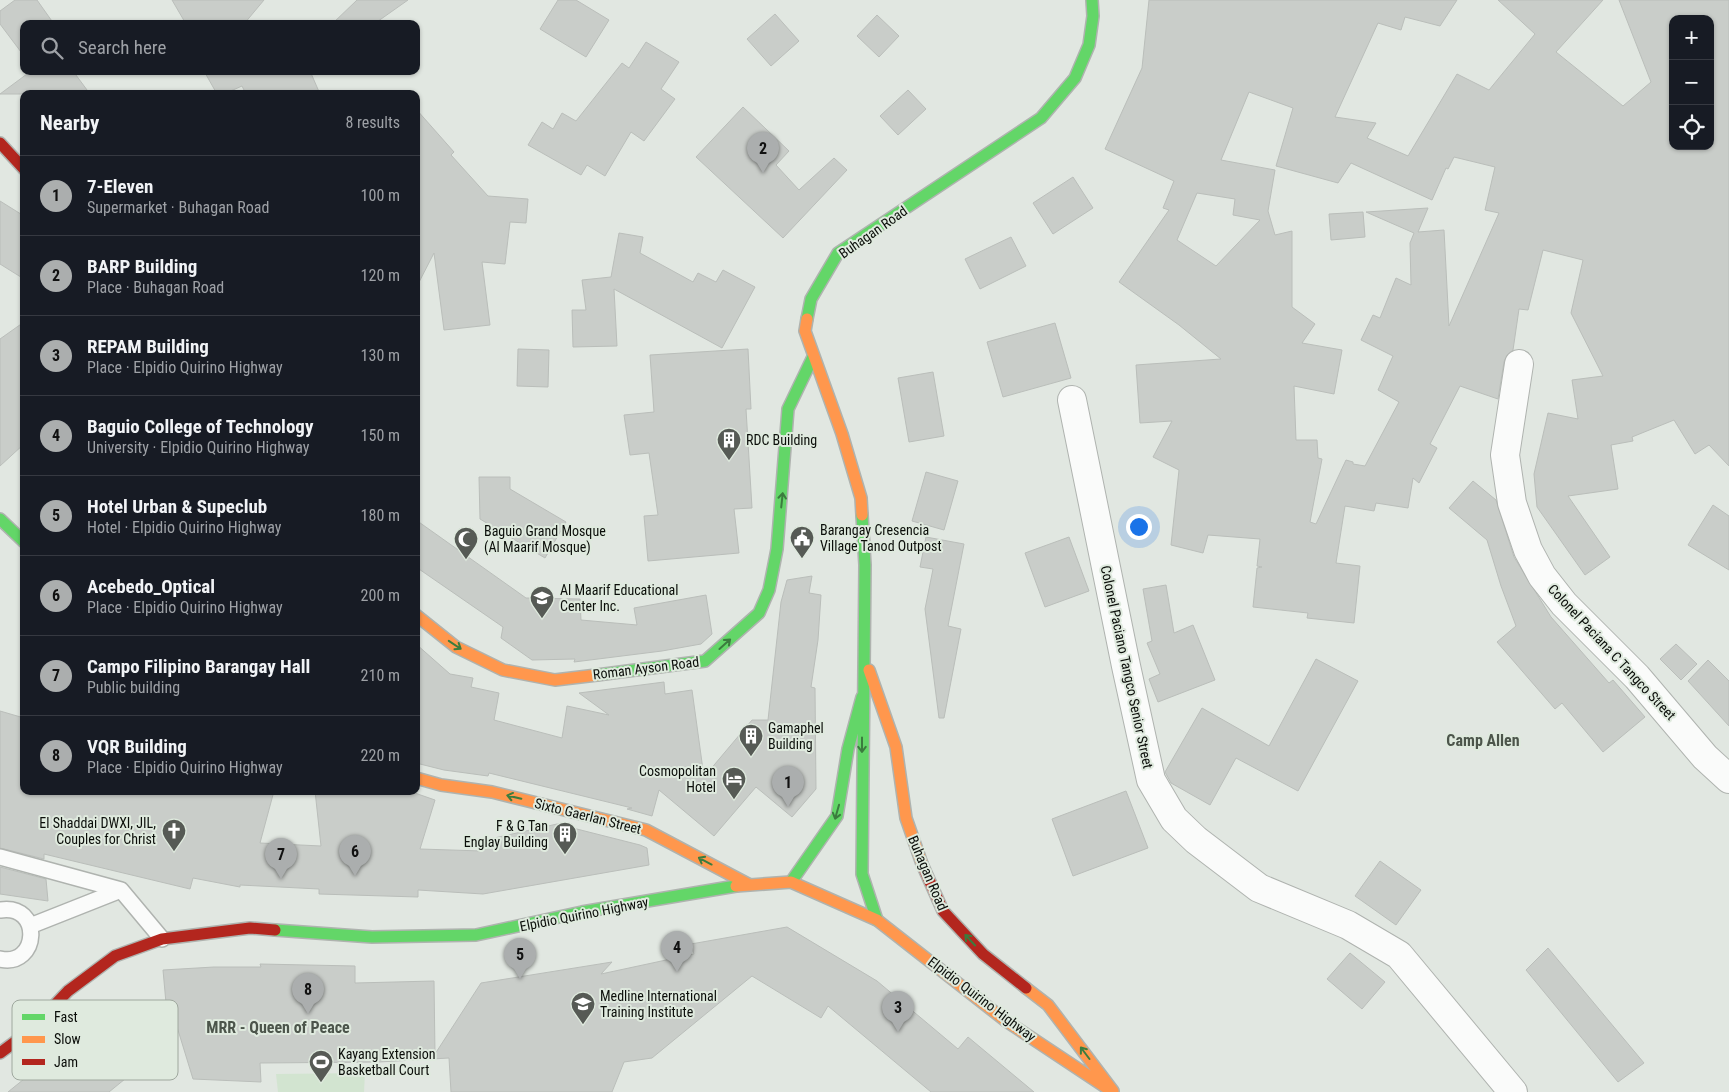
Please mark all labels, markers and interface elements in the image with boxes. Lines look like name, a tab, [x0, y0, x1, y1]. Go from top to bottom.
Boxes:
map controls	[1669, 15, 1714, 150]
button: +	[1669, 15, 1714, 60]
search box	[20, 20, 420, 75]
icon: search	[38, 34, 66, 62]
text: Search here	[78, 36, 166, 59]
button: −	[1669, 60, 1714, 105]
button: locate	[1669, 105, 1714, 150]
text: Nearby	[40, 111, 99, 135]
text: 8 results	[345, 113, 400, 132]
pin: 2	[747, 132, 779, 173]
text: 7-Eleven	[87, 175, 153, 198]
text: 1	[52, 186, 60, 205]
text: 100 m	[361, 186, 400, 205]
text: Supermarket · Buhagan Road	[87, 198, 269, 217]
street label: Buhagan Road	[836, 203, 910, 261]
text: BARP Building	[87, 255, 197, 278]
text: 2	[52, 266, 60, 285]
text: 120 m	[361, 266, 400, 285]
text: Place · Buhagan Road	[87, 278, 224, 297]
text: REPAM Building	[87, 335, 209, 358]
text: 3	[52, 346, 60, 365]
text: 130 m	[361, 346, 400, 365]
text: Place · Elpidio Quirino Highway	[87, 358, 283, 377]
text: Baguio College of Technology	[87, 415, 313, 438]
text: 4	[52, 426, 60, 445]
text: 150 m	[361, 426, 400, 445]
building icon: RDC Building	[716, 427, 742, 461]
place label: RDC Building	[746, 432, 817, 448]
text: University · Elpidio Quirino Highway	[87, 438, 309, 457]
one-way arrow	[777, 492, 787, 508]
text: Hotel Urban & Supeclub	[87, 495, 267, 518]
text: 5	[52, 506, 60, 525]
text: 180 m	[361, 506, 400, 525]
your location	[1126, 514, 1152, 540]
text: Hotel · Elpidio Quirino Highway	[87, 518, 281, 537]
place label: Barangay Cresencia Village Tanod Outpost	[820, 522, 942, 554]
place label: Baguio Grand Mosque (Al Maarif Mosque)	[484, 523, 606, 556]
public building icon: Barangay Cresencia Village Tanod Outpost	[789, 525, 815, 559]
mosque icon: Baguio Grand Mosque (Al Maarif Mosque)	[453, 526, 479, 560]
street label: Colonel Paciano Tangco Senior Street	[1098, 564, 1156, 770]
text: Acebedo_Optical	[87, 575, 215, 598]
street label: Colonel Paciana C Tangco Street	[1545, 581, 1679, 723]
place label: Al Maarif Educational Center Inc.	[560, 582, 678, 614]
school or university icon: Al Maarif Educational Center Inc.	[529, 585, 555, 619]
text: 6	[52, 586, 60, 605]
text: 200 m	[361, 586, 400, 605]
text: Place · Elpidio Quirino Highway	[87, 598, 283, 617]
one-way arrow	[718, 638, 731, 650]
one-way arrow	[447, 640, 461, 650]
street label: Roman Ayson Road	[592, 654, 700, 682]
text: Campo Filipino Barangay Hall	[87, 655, 310, 678]
text: 7	[52, 666, 60, 685]
text: 210 m	[361, 666, 400, 685]
text: Public building	[87, 678, 180, 697]
place label: Gamaphel Building	[768, 720, 824, 752]
building icon: Gamaphel Building	[738, 723, 764, 757]
district label: Camp Allen	[1446, 731, 1520, 750]
text: VQR Building	[87, 735, 187, 758]
one-way arrow	[857, 737, 867, 753]
text: 8	[52, 746, 60, 765]
text: 220 m	[361, 746, 400, 765]
text: Place · Elpidio Quirino Highway	[87, 758, 283, 777]
place label: Cosmopolitan Hotel	[639, 763, 716, 795]
hotel icon: Cosmopolitan Hotel	[721, 766, 747, 800]
pin: 1	[772, 766, 804, 807]
one-way arrow	[506, 792, 522, 801]
street label: Sixto Gaerlan Street	[533, 795, 643, 837]
one-way arrow	[831, 804, 841, 820]
place label: El Shaddai DWXI, JIL, Couples for Christ	[39, 815, 156, 847]
church icon: El Shaddai DWXI, JIL, Couples for Christ	[161, 818, 187, 852]
place label: F & G Tan Englay Building	[464, 818, 548, 850]
building icon: F & G Tan Englay Building	[552, 821, 578, 855]
street label: Buhagan Road	[905, 833, 951, 913]
pin: 6	[339, 835, 371, 876]
pin: 7	[265, 838, 297, 879]
one-way arrow	[698, 856, 713, 866]
street label: Elpidio Quirino Highway	[518, 894, 650, 934]
pin: 4	[661, 931, 693, 972]
one-way arrow	[964, 933, 976, 946]
pin: 5	[504, 938, 536, 979]
street label: Elpidio Quirino Highway	[925, 953, 1039, 1045]
pin: 8	[292, 973, 324, 1014]
place label: Medline International Training Institute	[600, 988, 717, 1020]
school or university icon: Medline International Training Institute	[570, 991, 596, 1025]
pin: 3	[882, 991, 914, 1032]
legend	[12, 1000, 178, 1080]
text: Fast	[54, 1009, 78, 1025]
district label: MRR - Queen of Peace	[206, 1018, 350, 1037]
text: Slow	[54, 1031, 81, 1047]
place label: Kayang Extension Basketball Court	[338, 1046, 436, 1078]
one-way arrow	[1079, 1047, 1090, 1060]
sports icon: Kayang Extension Basketball Court	[308, 1049, 334, 1083]
text: Jam	[54, 1054, 78, 1070]

